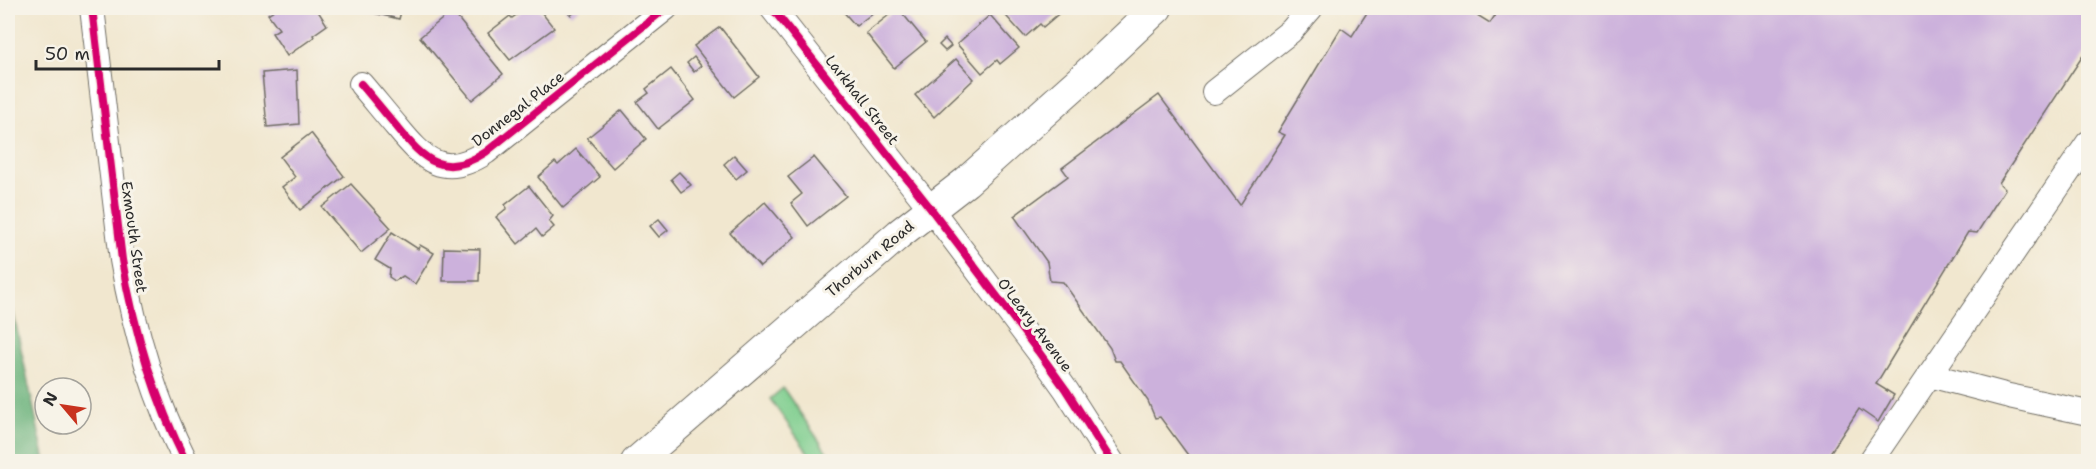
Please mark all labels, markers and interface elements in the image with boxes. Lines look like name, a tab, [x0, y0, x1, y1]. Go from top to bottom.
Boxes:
scale bar	[36, 33, 219, 71]
text: 50 m	[45, 42, 90, 66]
street label: Larkhall Street	[821, 51, 903, 149]
street label: Donnegal Place	[468, 67, 568, 151]
street label: Exmouth Street	[116, 180, 152, 294]
street label: Thorburn Road	[822, 216, 919, 302]
street label: O'Leary Avenue	[993, 274, 1077, 376]
north arrow	[33, 376, 93, 436]
text: N	[38, 388, 63, 410]

